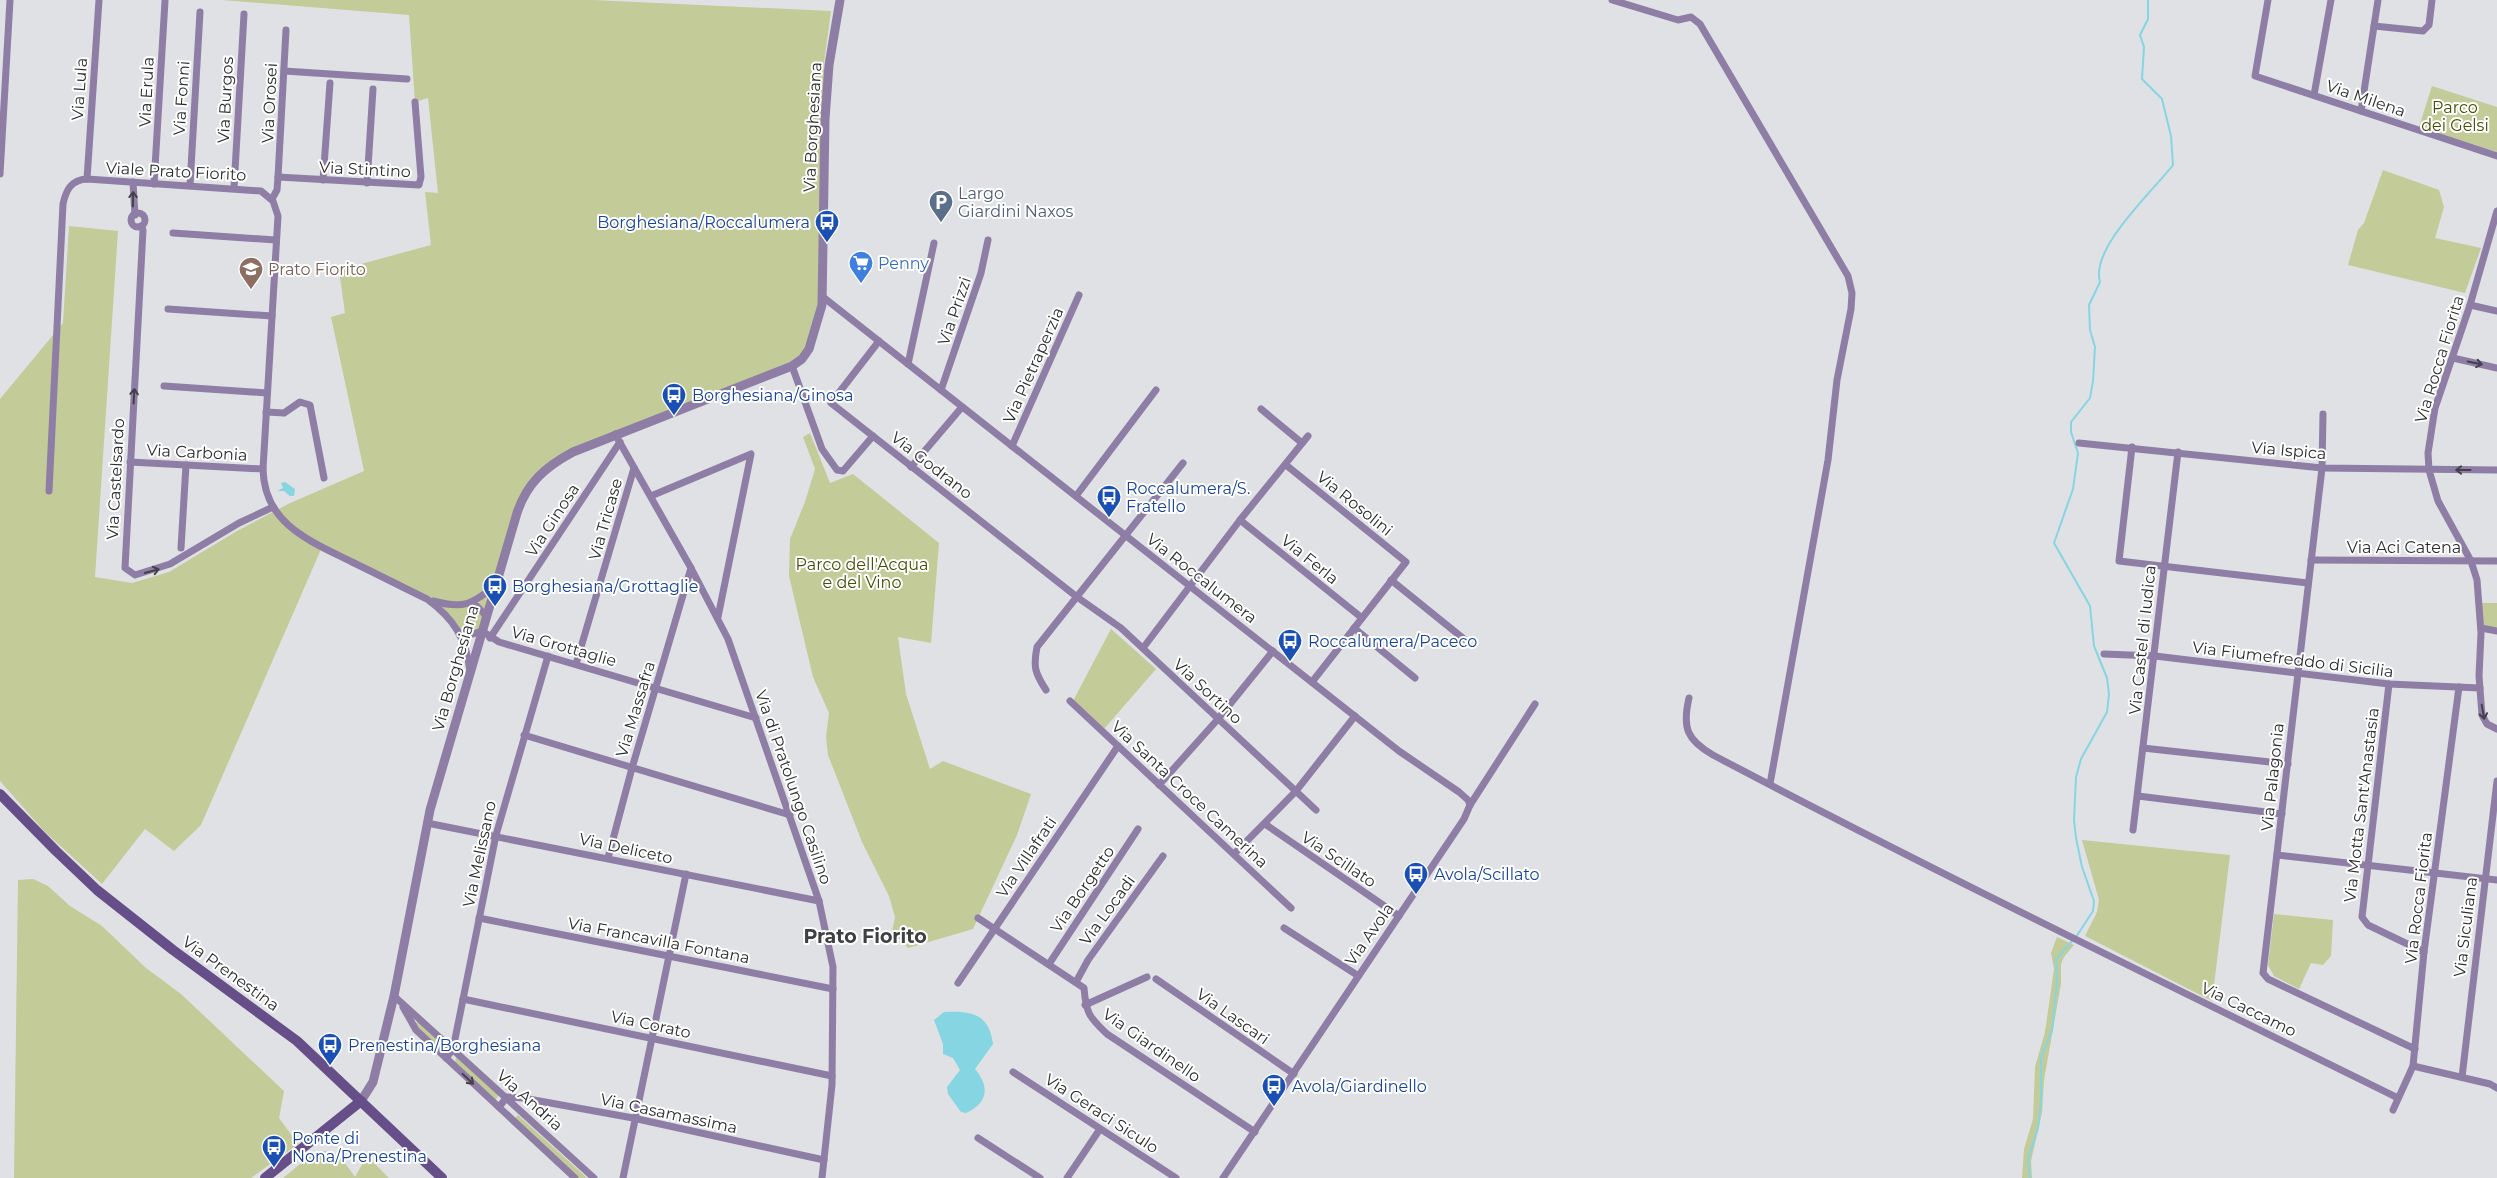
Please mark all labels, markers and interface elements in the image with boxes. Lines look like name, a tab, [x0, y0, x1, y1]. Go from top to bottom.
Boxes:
street label: Via Erula	[135, 56, 158, 128]
street label: Via Burgos	[214, 56, 237, 144]
street label: Via Lula	[68, 57, 91, 121]
street label: Via Fonni	[169, 60, 194, 136]
street label: Via Borghesiana	[800, 61, 825, 193]
street label: Via Orosei	[258, 62, 281, 144]
street label: Via Milena	[2324, 76, 2408, 121]
park label: Parco dei Gelsi	[2421, 98, 2489, 135]
street label: Viale Prato Fiorito	[105, 158, 247, 185]
street label: Via Stintino	[319, 158, 411, 181]
place label: Largo Giardini Naxos	[958, 184, 1074, 221]
parking icon: Largo Giardini Naxos	[928, 189, 954, 223]
one-way arrow	[128, 191, 138, 208]
bus stop icon: Borghesiana/Roccalumera	[814, 209, 840, 243]
place label: Borghesiana/Roccalumera	[597, 213, 810, 232]
supermarket icon: Penny	[848, 250, 874, 284]
place label: Penny	[878, 254, 929, 273]
school or university icon: Prato Fiorito	[238, 256, 264, 290]
place label: Prato Fiorito	[268, 260, 366, 279]
street label: Via Prizzi	[934, 274, 975, 348]
street label: Via Rocca Fiorita	[2411, 293, 2468, 425]
street label: Via Pietraperzia	[999, 304, 1068, 426]
one-way arrow	[2466, 359, 2482, 368]
bus stop icon: Borghesiana/Ginosa	[661, 382, 687, 416]
place label: Borghesiana/Ginosa	[692, 386, 853, 405]
one-way arrow	[130, 388, 139, 404]
street label: Via Castelsardo	[103, 418, 128, 540]
street label: Via Godrano	[887, 428, 976, 503]
street label: Via Ispica	[2251, 438, 2327, 463]
street label: Via Carbonia	[146, 440, 248, 465]
one-way arrow	[2455, 465, 2472, 475]
street label: Via Rosolini	[1313, 467, 1396, 540]
street label: Via Tricase	[585, 476, 626, 562]
place label: Roccalumera/S. Fratello	[1126, 479, 1250, 516]
street label: Via Ginosa	[522, 480, 583, 561]
bus stop icon: Roccalumera/S. Fratello	[1096, 484, 1122, 518]
street label: Via Roccalumera	[1143, 529, 1261, 627]
street label: Via Ferla	[1277, 530, 1342, 588]
street label: Via Aci Catena	[2347, 538, 2461, 557]
park label: Parco dell'Acqua e del Vino	[796, 555, 928, 592]
street label: Via Castel di Iudica	[2125, 564, 2160, 716]
one-way arrow	[143, 566, 159, 575]
bus stop icon: Borghesiana/Grottaglie	[482, 573, 508, 607]
place label: Borghesiana/Grottaglie	[512, 577, 698, 596]
street label: Via Borghesiana	[428, 603, 483, 733]
street label: Via Grottaglie	[509, 622, 619, 671]
bus stop icon: Roccalumera/Paceco	[1277, 628, 1303, 662]
place label: Roccalumera/Paceco	[1308, 632, 1477, 651]
street label: Via Fiumefreddo di Sicilia	[2191, 638, 2395, 681]
street label: Via Sortino	[1169, 655, 1246, 728]
street label: Via Massafra	[612, 659, 659, 759]
street label: Via di Pratolungo Casilino	[751, 688, 836, 887]
one-way arrow	[2478, 704, 2488, 720]
street label: Via Motta Sant'Anastasia	[2340, 707, 2383, 904]
street label: Via Santa Croce Camerina	[1107, 717, 1272, 872]
street label: Via Palagonia	[2257, 722, 2288, 832]
street label: Via Melissano	[459, 799, 500, 909]
street label: Via Villafrati	[992, 813, 1060, 901]
street label: Via Scillato	[1298, 827, 1380, 891]
street label: Via Deliceto	[577, 829, 674, 868]
street label: Via Rocca Fiorita	[2401, 831, 2436, 965]
street label: Via Borgetto	[1047, 842, 1118, 936]
bus stop icon: Avola/Scillato	[1403, 861, 1429, 895]
place label: Avola/Scillato	[1434, 865, 1540, 884]
street label: Via Locadi	[1076, 872, 1139, 949]
street label: Via Siculiana	[2450, 876, 2481, 978]
street label: Via Avola	[1341, 899, 1398, 969]
street label: Via Francavilla Fontana	[566, 914, 751, 967]
district label: Prato Fiorito	[803, 925, 927, 948]
street label: Via Prenestina	[179, 932, 283, 1015]
street label: Via Caccamo	[2198, 978, 2300, 1041]
street label: Via Lascari	[1193, 984, 1273, 1048]
street label: Via Giardinello	[1099, 1005, 1204, 1086]
street label: Via Corato	[609, 1007, 693, 1042]
bus stop icon: Prenestina/Borghesiana	[317, 1032, 343, 1066]
place label: Prenestina/Borghesiana	[348, 1036, 541, 1055]
street label: Via Andria	[493, 1066, 566, 1135]
street label: Via Geraci Siculo	[1041, 1070, 1162, 1157]
one-way arrow	[462, 1073, 475, 1085]
bus stop icon: Avola/Giardinello	[1261, 1073, 1287, 1107]
place label: Avola/Giardinello	[1292, 1077, 1427, 1096]
street label: Via Casamassima	[599, 1090, 739, 1137]
place label: Ponte di Nona/Prenestina	[292, 1129, 427, 1166]
bus stop icon: Ponte di Nona/Prenestina	[261, 1134, 287, 1168]

